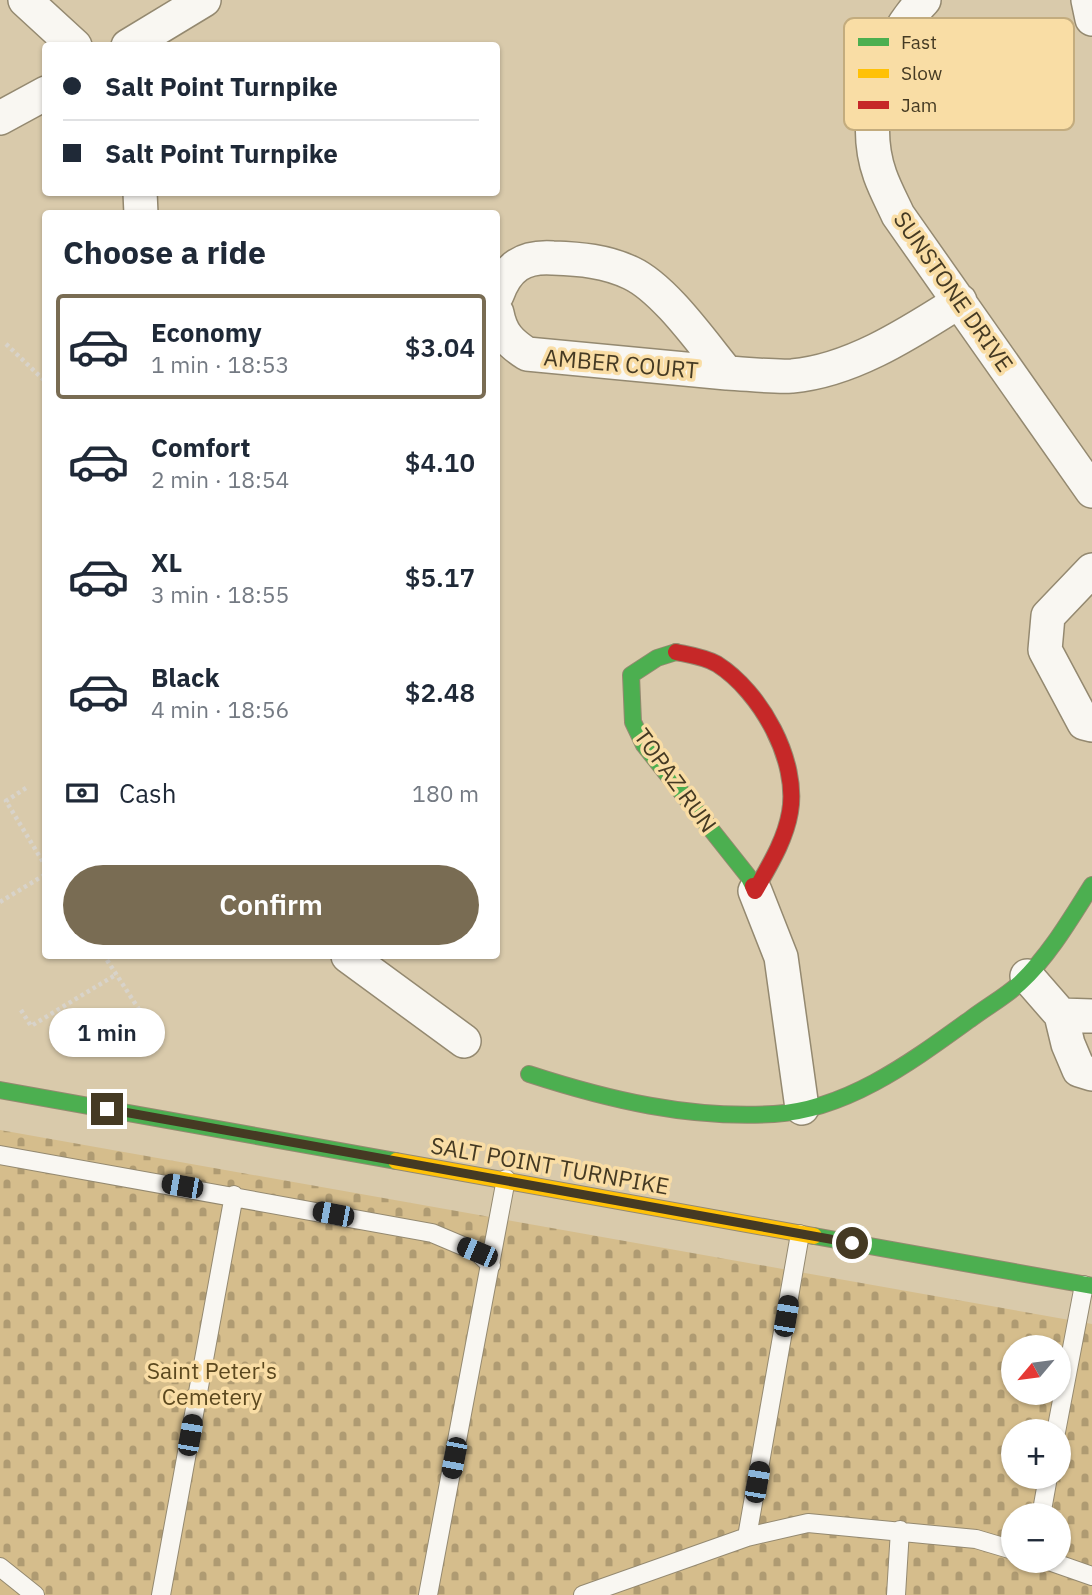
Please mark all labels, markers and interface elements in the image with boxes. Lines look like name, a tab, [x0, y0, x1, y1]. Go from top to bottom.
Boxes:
legend	[844, 18, 1074, 130]
text: Fast	[901, 30, 937, 54]
text: Slow	[901, 61, 942, 85]
text: Salt Point Turnpike	[105, 69, 338, 103]
text: Jam	[901, 93, 937, 117]
text: Salt Point Turnpike	[105, 136, 338, 170]
street label: SUNSTONE DRIVE	[887, 205, 1021, 377]
text: Choose a ride	[63, 231, 266, 273]
icon: car	[67, 315, 130, 378]
text: Economy	[151, 315, 262, 349]
text: $3.04	[405, 330, 475, 364]
street label: AMBER COURT	[542, 341, 700, 385]
text: 1 min · 18:53	[151, 349, 289, 379]
icon: car	[67, 430, 130, 493]
text: Comfort	[151, 430, 250, 464]
text: $4.10	[405, 445, 475, 479]
text: 2 min · 18:54	[151, 464, 289, 494]
icon: car	[67, 545, 130, 608]
text: XL	[151, 545, 182, 579]
text: $5.17	[405, 560, 475, 594]
text: 3 min · 18:55	[151, 579, 289, 609]
icon: car	[67, 660, 130, 723]
text: Black	[151, 660, 219, 694]
text: $2.48	[405, 675, 475, 709]
text: 4 min · 18:56	[151, 694, 289, 724]
street label: TOPAZ RUN	[628, 722, 724, 838]
icon: cash	[63, 774, 101, 812]
text: Cash	[119, 776, 176, 810]
text: 180 m	[412, 778, 479, 808]
button: Confirm	[63, 865, 479, 945]
callout: 1 min	[49, 1007, 165, 1056]
text: 1 min	[77, 1017, 137, 1047]
route end	[91, 1093, 123, 1125]
street label: SALT POINT TURNPIKE	[428, 1129, 672, 1201]
car	[160, 1172, 205, 1200]
car	[311, 1200, 356, 1228]
route start	[836, 1227, 868, 1259]
car	[454, 1234, 501, 1270]
car	[773, 1293, 800, 1339]
north arrow	[1001, 1335, 1071, 1405]
map controls	[1001, 1335, 1071, 1573]
park label: Saint Peter's Cemetery	[147, 1355, 277, 1411]
car	[177, 1412, 204, 1458]
button: +	[1001, 1419, 1071, 1489]
car	[440, 1435, 469, 1481]
car	[744, 1459, 771, 1505]
button: −	[1001, 1503, 1071, 1573]

